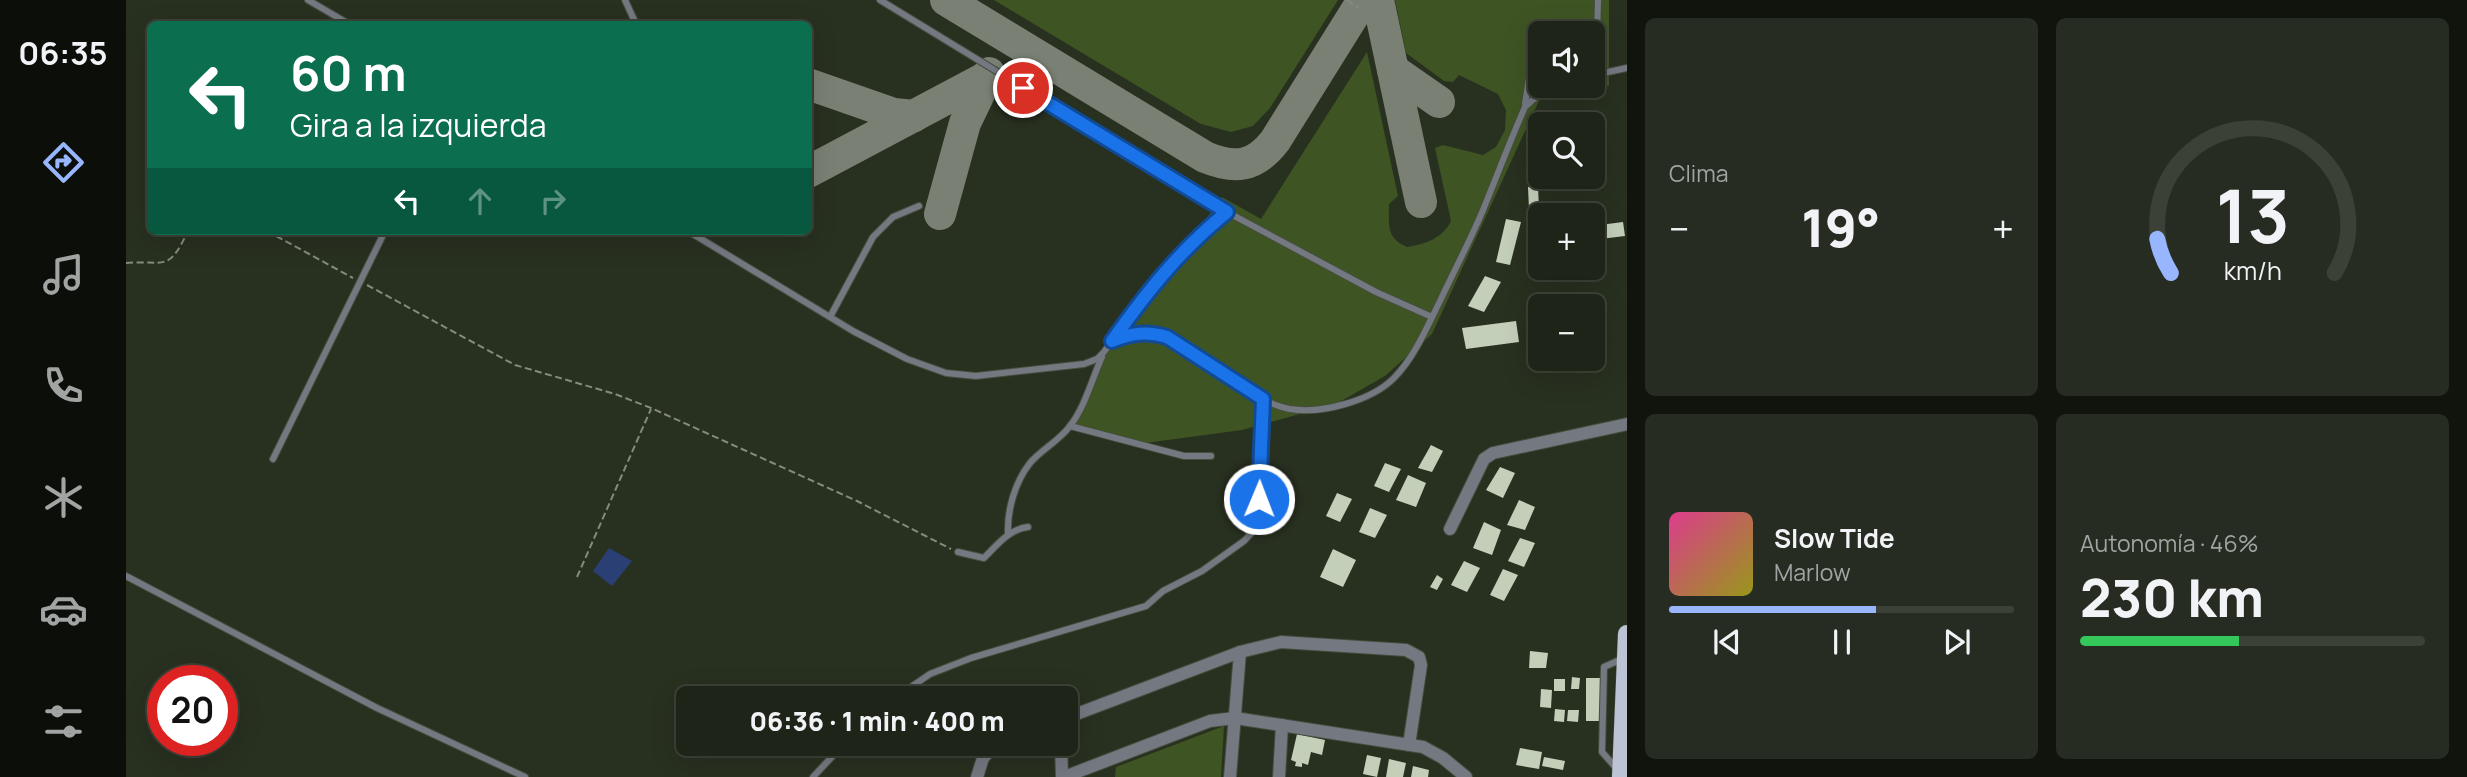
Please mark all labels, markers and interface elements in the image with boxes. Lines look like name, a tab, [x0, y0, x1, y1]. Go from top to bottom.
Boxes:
map controls	[1528, 21, 1605, 371]
button: sound	[1528, 21, 1605, 98]
text: 06:35	[18, 31, 108, 75]
text: 60 m	[290, 39, 407, 106]
icon: left	[175, 49, 266, 140]
pin	[993, 58, 1053, 118]
icon: arrive	[1004, 69, 1042, 107]
text: Gira a la izquierda	[290, 103, 546, 147]
button: search	[1528, 112, 1605, 189]
icon: directions	[39, 138, 88, 187]
text: Clima	[1669, 157, 1728, 189]
text: 13	[2215, 165, 2290, 265]
icon: left	[388, 182, 426, 220]
icon: ahead	[461, 182, 499, 220]
icon: right	[534, 182, 572, 220]
text: 19°	[1801, 192, 1880, 263]
text: −	[1669, 202, 1690, 254]
text: +	[1992, 202, 2014, 254]
button: +	[1528, 203, 1605, 280]
icon: music	[39, 250, 88, 299]
text: km/h	[2223, 253, 2282, 288]
button: −	[1528, 294, 1605, 371]
icon: phone	[39, 361, 88, 410]
position arrow	[1222, 462, 1296, 536]
icon: climate	[39, 473, 88, 522]
text: Slow Tide	[1774, 520, 1895, 556]
text: Autonomía · 46%	[2080, 527, 2258, 559]
text: Marlow	[1774, 556, 1851, 588]
text: 230 km	[2080, 562, 2264, 633]
icon: car	[39, 585, 88, 634]
icon: previous	[1708, 623, 1746, 661]
icon: pause	[1823, 623, 1861, 661]
icon: next	[1938, 623, 1976, 661]
speed limit sign: 20	[147, 665, 238, 756]
icon: filters	[39, 697, 88, 746]
text: 06:36 · 1 min · 400 m	[750, 703, 1004, 739]

